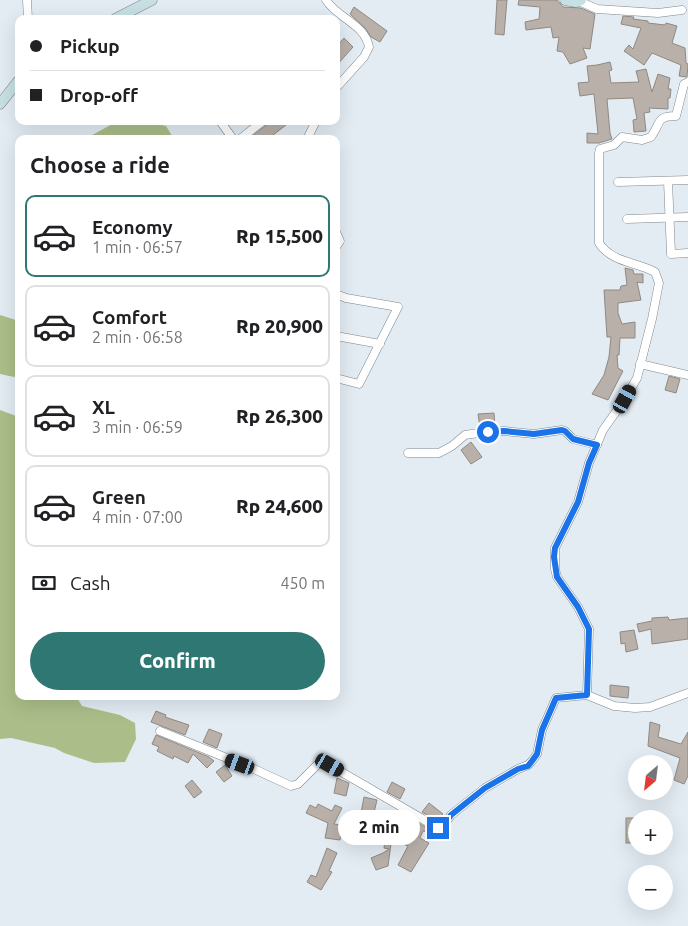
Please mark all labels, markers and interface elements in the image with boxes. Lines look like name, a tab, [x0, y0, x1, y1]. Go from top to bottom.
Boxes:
text: Pickup	[60, 35, 120, 57]
text: Drop-off	[60, 84, 138, 106]
text: Choose a ride	[30, 152, 170, 177]
icon: car	[32, 214, 77, 259]
text: Economy	[92, 216, 173, 238]
text: Rp 15,500	[236, 225, 323, 247]
text: 1 min · 06:57	[92, 238, 183, 256]
icon: car	[32, 304, 77, 349]
text: Comfort	[92, 306, 167, 328]
text: Rp 20,900	[236, 315, 323, 337]
text: 2 min · 06:58	[92, 328, 183, 346]
car	[611, 382, 638, 416]
icon: car	[32, 394, 77, 439]
text: XL	[92, 396, 115, 418]
text: Rp 26,300	[236, 405, 323, 427]
text: 3 min · 06:59	[92, 418, 183, 436]
route start	[477, 421, 499, 443]
icon: car	[32, 484, 77, 529]
text: Green	[92, 486, 146, 508]
text: Rp 24,600	[236, 495, 323, 517]
text: 4 min · 07:00	[92, 508, 183, 526]
icon: cash	[30, 569, 58, 597]
text: Cash	[70, 572, 111, 594]
text: 450 m	[280, 574, 325, 592]
button: Confirm	[30, 632, 325, 690]
car	[313, 751, 346, 779]
car	[223, 752, 256, 776]
north arrow	[628, 755, 672, 800]
map controls	[628, 755, 673, 910]
callout: 2 min	[338, 810, 420, 846]
button: +	[628, 810, 673, 855]
route end	[427, 817, 449, 839]
text: 2 min	[359, 818, 399, 836]
button: −	[628, 865, 673, 910]

